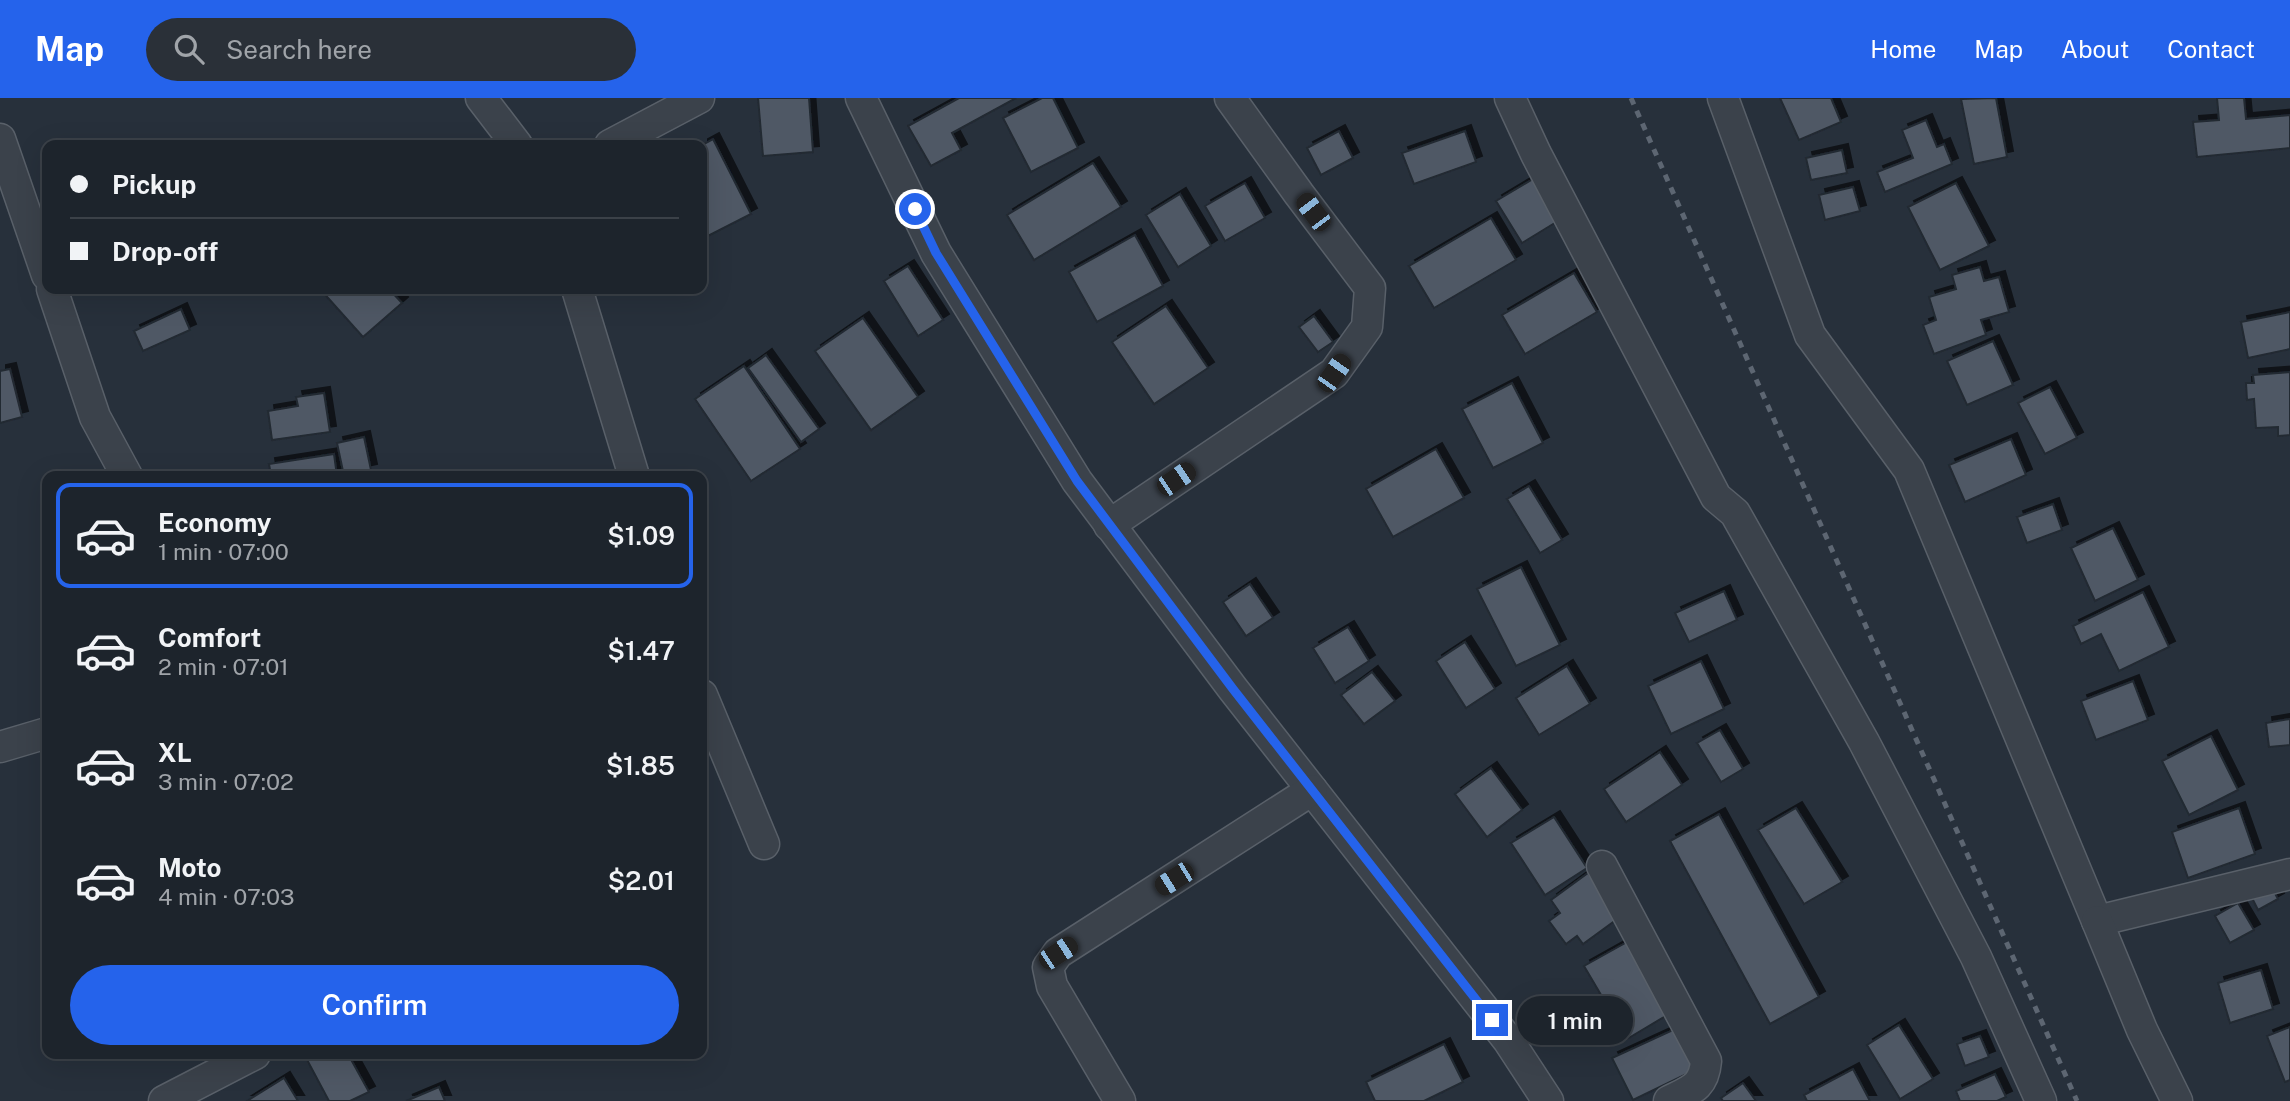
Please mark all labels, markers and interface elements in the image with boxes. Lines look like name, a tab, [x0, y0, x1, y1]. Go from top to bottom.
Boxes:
search box	[146, 18, 636, 81]
text: Map	[35, 30, 104, 68]
icon: search	[170, 30, 208, 68]
text: Search here	[226, 34, 372, 65]
text: Home	[1870, 35, 1936, 63]
text: Map	[1974, 35, 2023, 63]
text: About	[2061, 35, 2129, 63]
text: Contact	[2167, 35, 2255, 63]
text: Pickup	[112, 169, 196, 200]
car	[1292, 189, 1335, 235]
route start	[899, 193, 931, 225]
text: Drop-off	[112, 236, 218, 267]
car	[1314, 350, 1355, 396]
car	[1153, 459, 1200, 499]
icon: car	[74, 504, 137, 567]
text: Economy	[158, 507, 271, 538]
text: $1.09	[607, 520, 675, 551]
text: 1 min · 07:00	[158, 538, 289, 565]
icon: car	[74, 619, 137, 682]
text: Comfort	[158, 622, 261, 653]
text: $1.47	[608, 635, 675, 666]
text: 2 min · 07:01	[158, 653, 289, 680]
icon: car	[74, 734, 137, 797]
text: XL	[158, 737, 192, 768]
text: $1.85	[606, 750, 675, 781]
text: 3 min · 07:02	[158, 768, 294, 795]
icon: car	[74, 849, 137, 912]
text: Moto	[158, 852, 221, 883]
car	[1151, 859, 1198, 899]
text: $2.01	[608, 865, 675, 896]
text: 4 min · 07:03	[158, 883, 294, 910]
car	[1035, 933, 1082, 973]
button: Confirm	[70, 965, 679, 1045]
callout: 1 min	[1516, 996, 1632, 1044]
route end	[1476, 1004, 1508, 1036]
text: 1 min	[1548, 1007, 1602, 1034]

